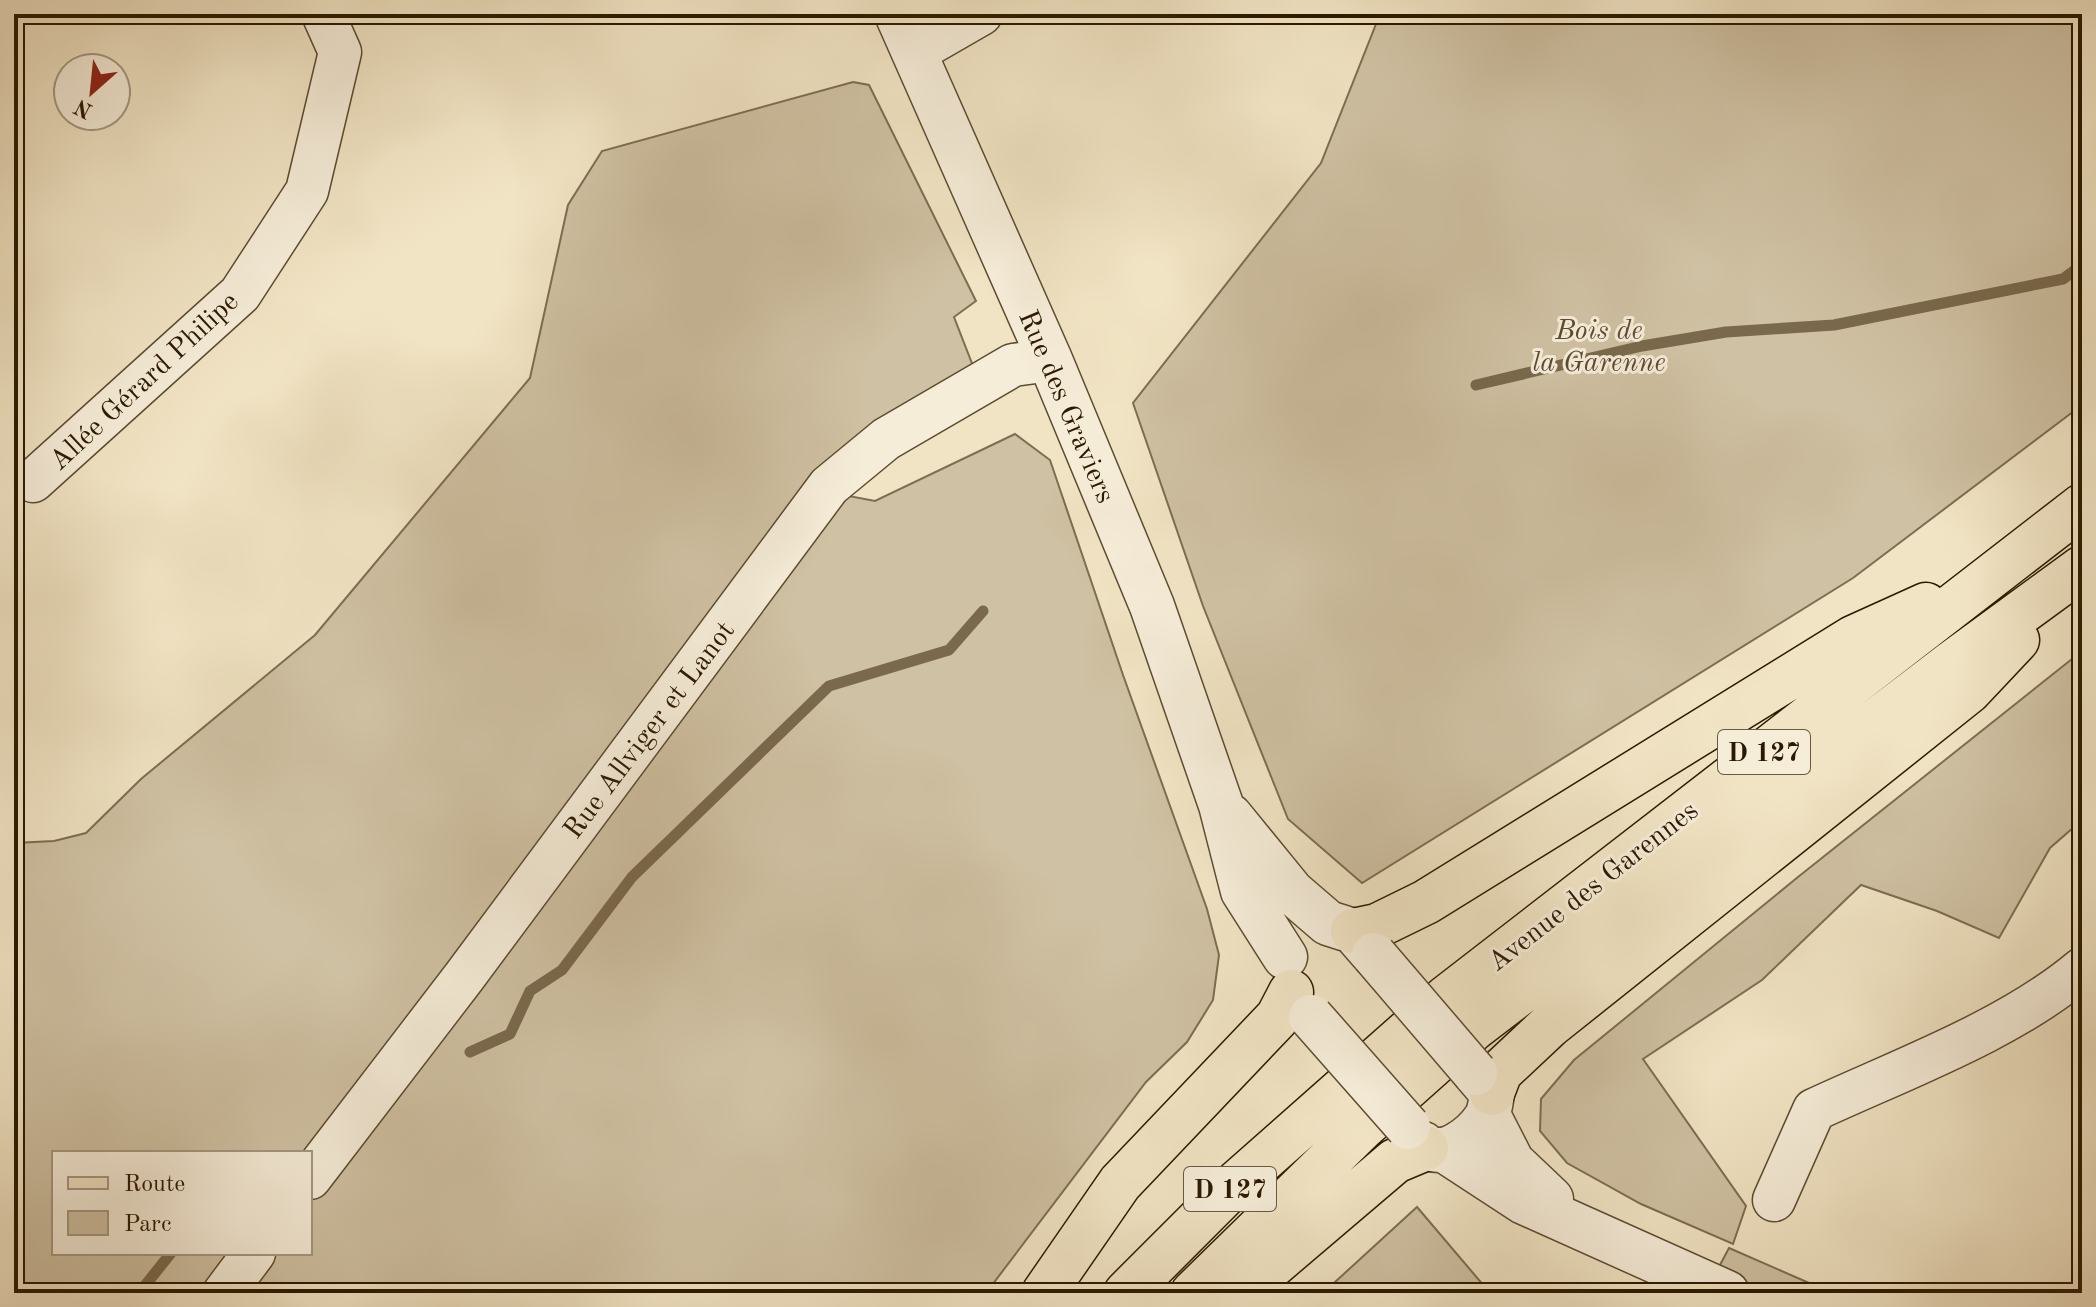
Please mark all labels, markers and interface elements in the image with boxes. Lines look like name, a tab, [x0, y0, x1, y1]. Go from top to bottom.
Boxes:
north arrow	[52, 52, 132, 132]
text: N	[71, 94, 96, 122]
street label: Allée Gérard Philipe	[45, 288, 245, 477]
street label: Rue des Graviers	[1012, 307, 1119, 508]
park label: Bois de la Garenne	[1532, 318, 1666, 378]
street label: Rue Allviger et Lanot	[560, 617, 741, 845]
road number: D 127	[1718, 730, 1810, 774]
street label: Avenue des Garennes	[1484, 797, 1704, 978]
legend	[52, 1151, 312, 1255]
road number: D 127	[1184, 1167, 1276, 1211]
text: Route	[124, 1173, 185, 1197]
text: Parc	[124, 1213, 171, 1237]

